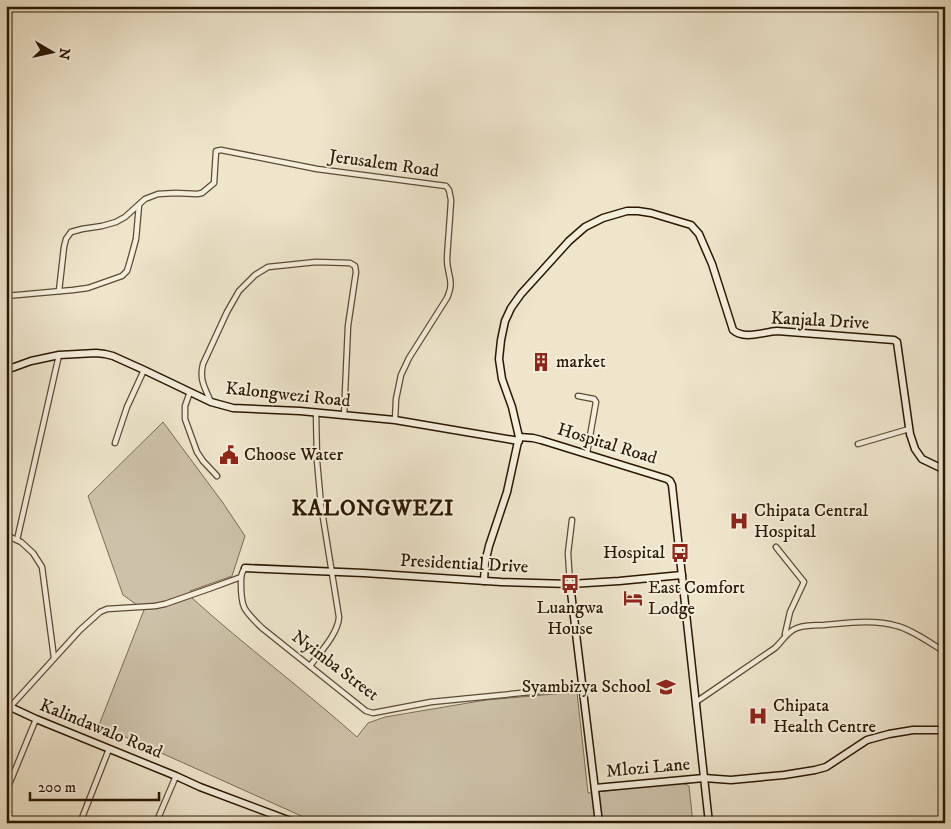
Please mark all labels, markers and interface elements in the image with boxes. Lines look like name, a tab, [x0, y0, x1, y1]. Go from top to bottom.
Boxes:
north arrow	[28, 28, 78, 78]
text: N	[54, 47, 74, 61]
street label: Jerusalem Road	[326, 145, 440, 183]
street label: Kanjala Drive	[770, 307, 870, 335]
building icon: market	[530, 351, 552, 373]
place label: market	[556, 351, 606, 373]
street label: Kalongwezi Road	[224, 378, 352, 412]
street label: Hospital Road	[554, 418, 660, 470]
public building icon: Choose Water	[218, 444, 240, 466]
place label: Choose Water	[244, 444, 343, 466]
district label: KALONGWEZI	[292, 495, 454, 522]
place label: Chipata Central Hospital	[754, 500, 869, 543]
hospital icon: Chipata Central Hospital	[728, 510, 750, 532]
place label: Hospital	[603, 542, 666, 564]
bus stop icon: Hospital	[669, 542, 691, 564]
street label: Presidential Drive	[399, 550, 529, 578]
bus stop icon: Luangwa House	[559, 573, 581, 595]
place label: East Comfort Lodge	[648, 577, 745, 620]
hotel icon: East Comfort Lodge	[622, 587, 644, 609]
place label: Luangwa House	[537, 597, 604, 640]
street label: Nyimba Street	[287, 626, 383, 706]
place label: Syambizya School	[522, 676, 652, 698]
school or university icon: Syambizya School	[655, 676, 677, 698]
street label: Kalindawalo Road	[36, 694, 166, 764]
place label: Chipata Health Centre	[773, 695, 876, 738]
hospital icon: Chipata Health Centre	[747, 705, 769, 727]
street label: Mlozi Lane	[605, 753, 691, 783]
scale bar	[30, 769, 159, 801]
text: 200 m	[38, 778, 76, 797]

